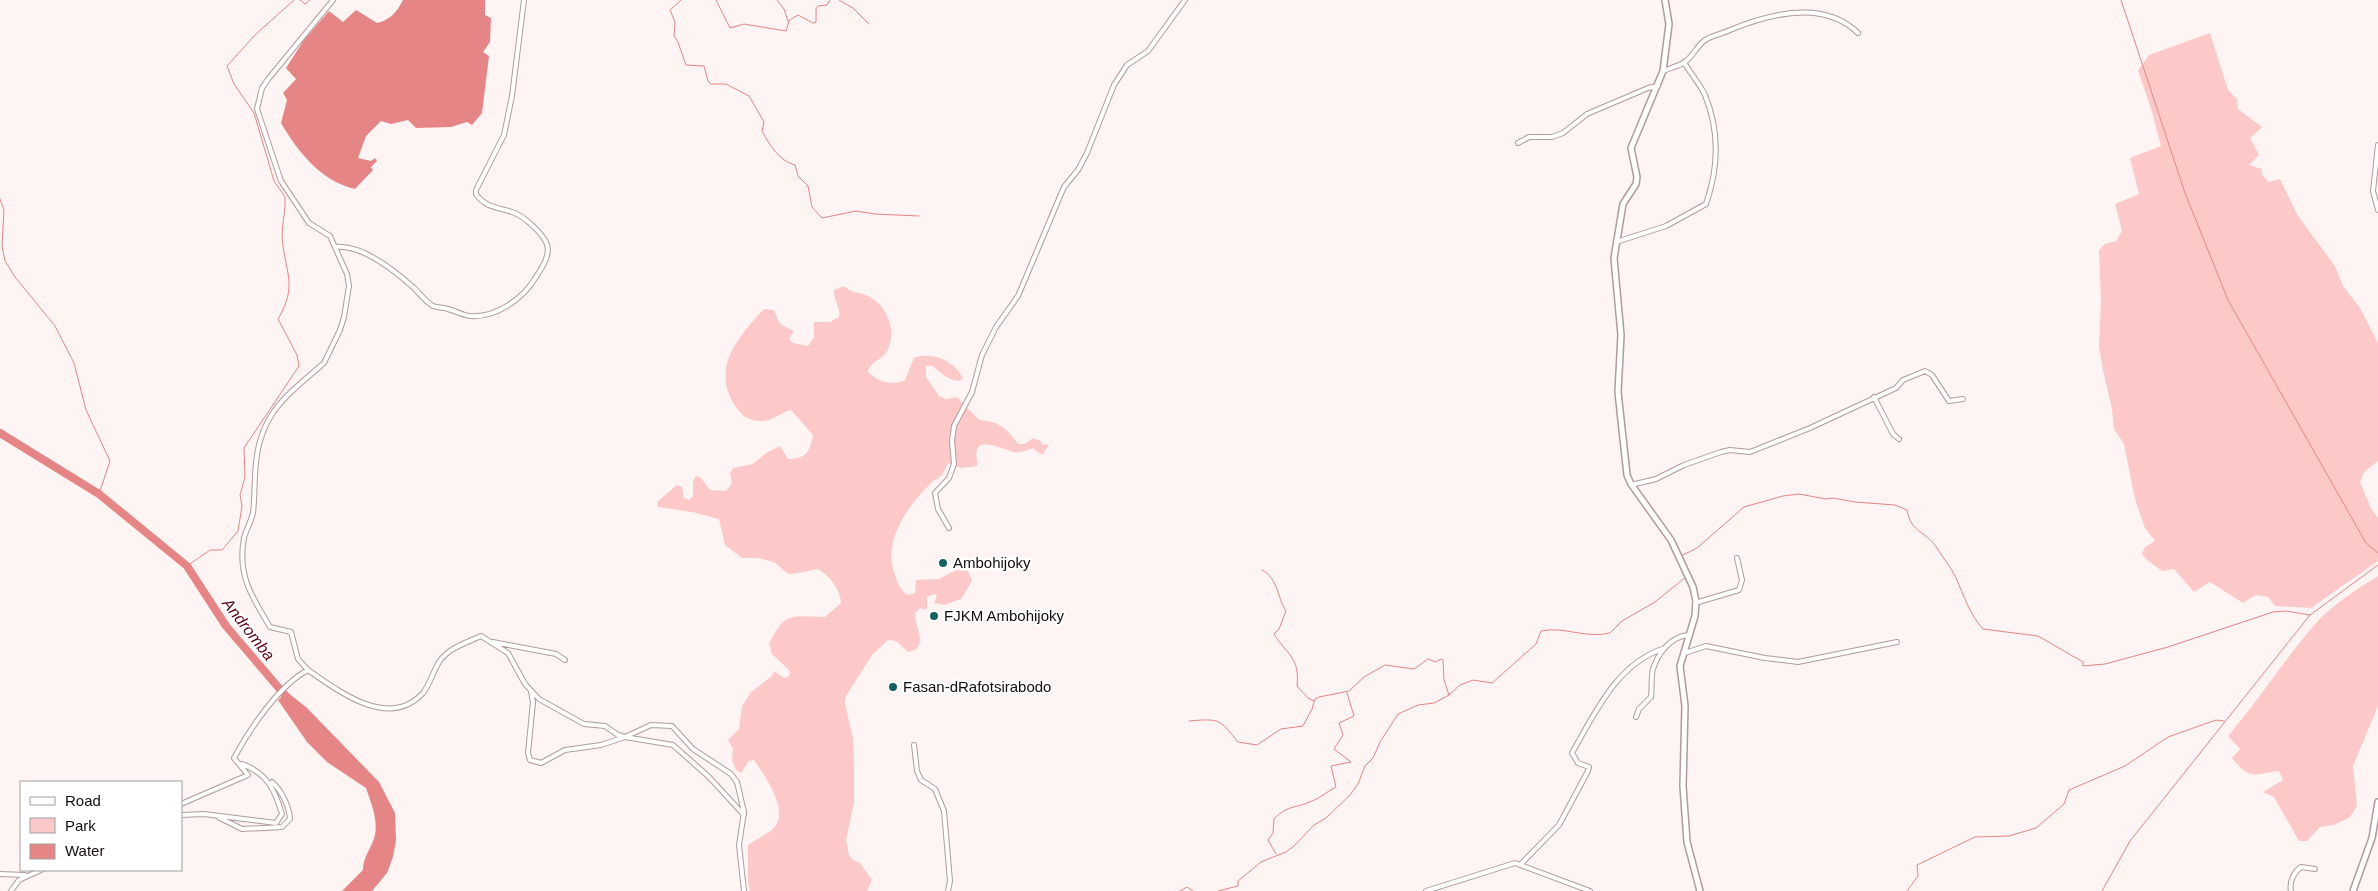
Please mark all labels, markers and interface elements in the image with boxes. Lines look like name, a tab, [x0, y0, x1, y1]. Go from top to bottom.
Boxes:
place label: Ambohijoky	[953, 554, 1031, 571]
marker: Ambohijoky	[937, 557, 949, 569]
water label: Andromba	[219, 594, 278, 664]
place label: FJKM Ambohijoky	[944, 607, 1065, 624]
marker: FJKM Ambohijoky	[928, 610, 940, 622]
place label: Fasan-dRafotsirabodo	[903, 678, 1051, 695]
marker: Fasan-dRafotsirabodo	[887, 681, 899, 693]
legend	[20, 781, 182, 871]
text: Road	[65, 792, 101, 809]
text: Park	[65, 817, 96, 834]
text: Water	[65, 842, 104, 859]

